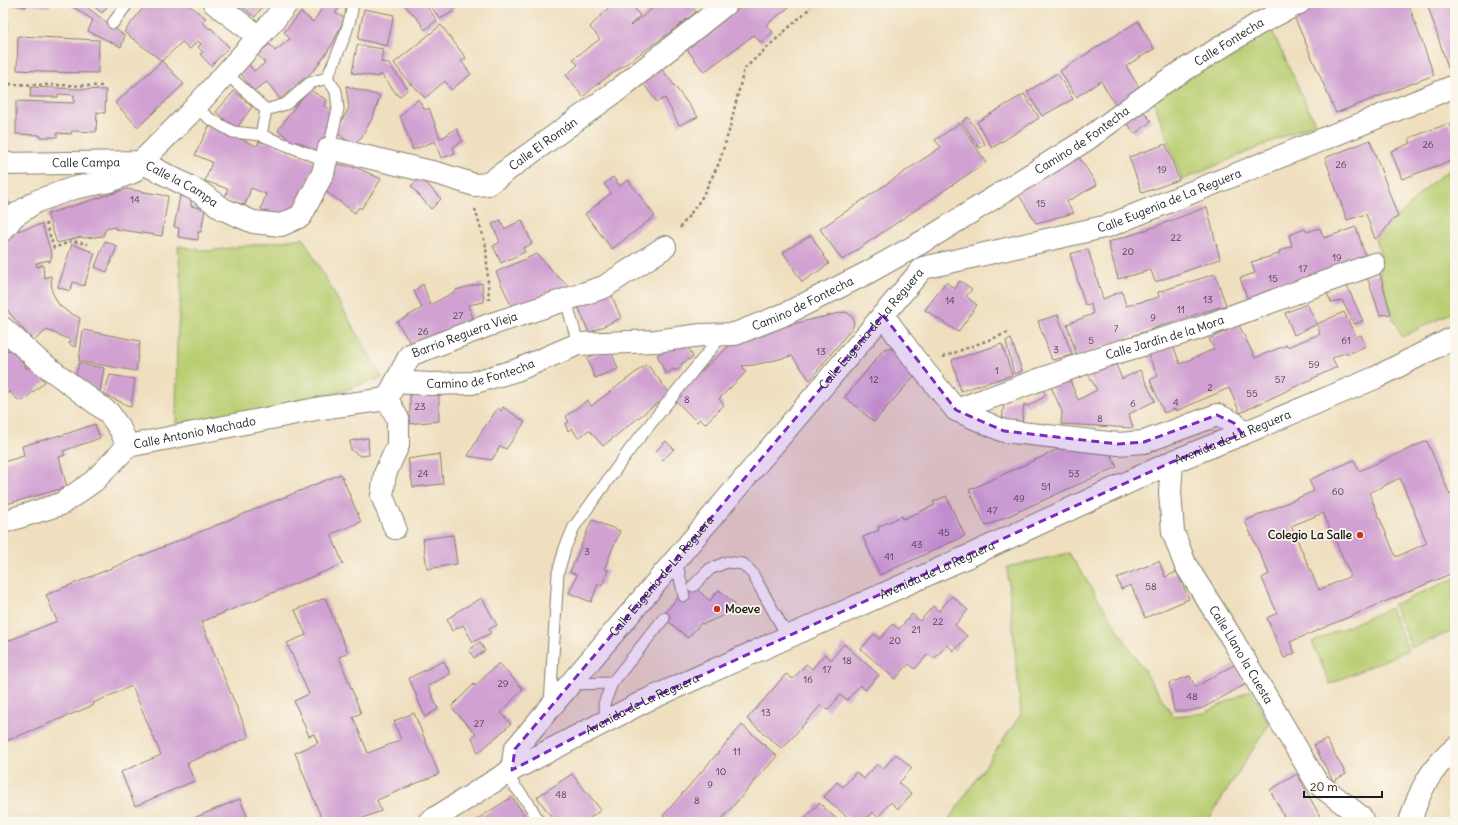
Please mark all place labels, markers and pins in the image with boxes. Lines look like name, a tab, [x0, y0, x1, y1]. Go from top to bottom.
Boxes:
place label: Colegio La Salle	[1268, 527, 1353, 543]
marker: Colegio La Salle	[1355, 530, 1365, 540]
place label: Moeve	[725, 601, 761, 616]
marker: Moeve	[712, 604, 722, 614]

